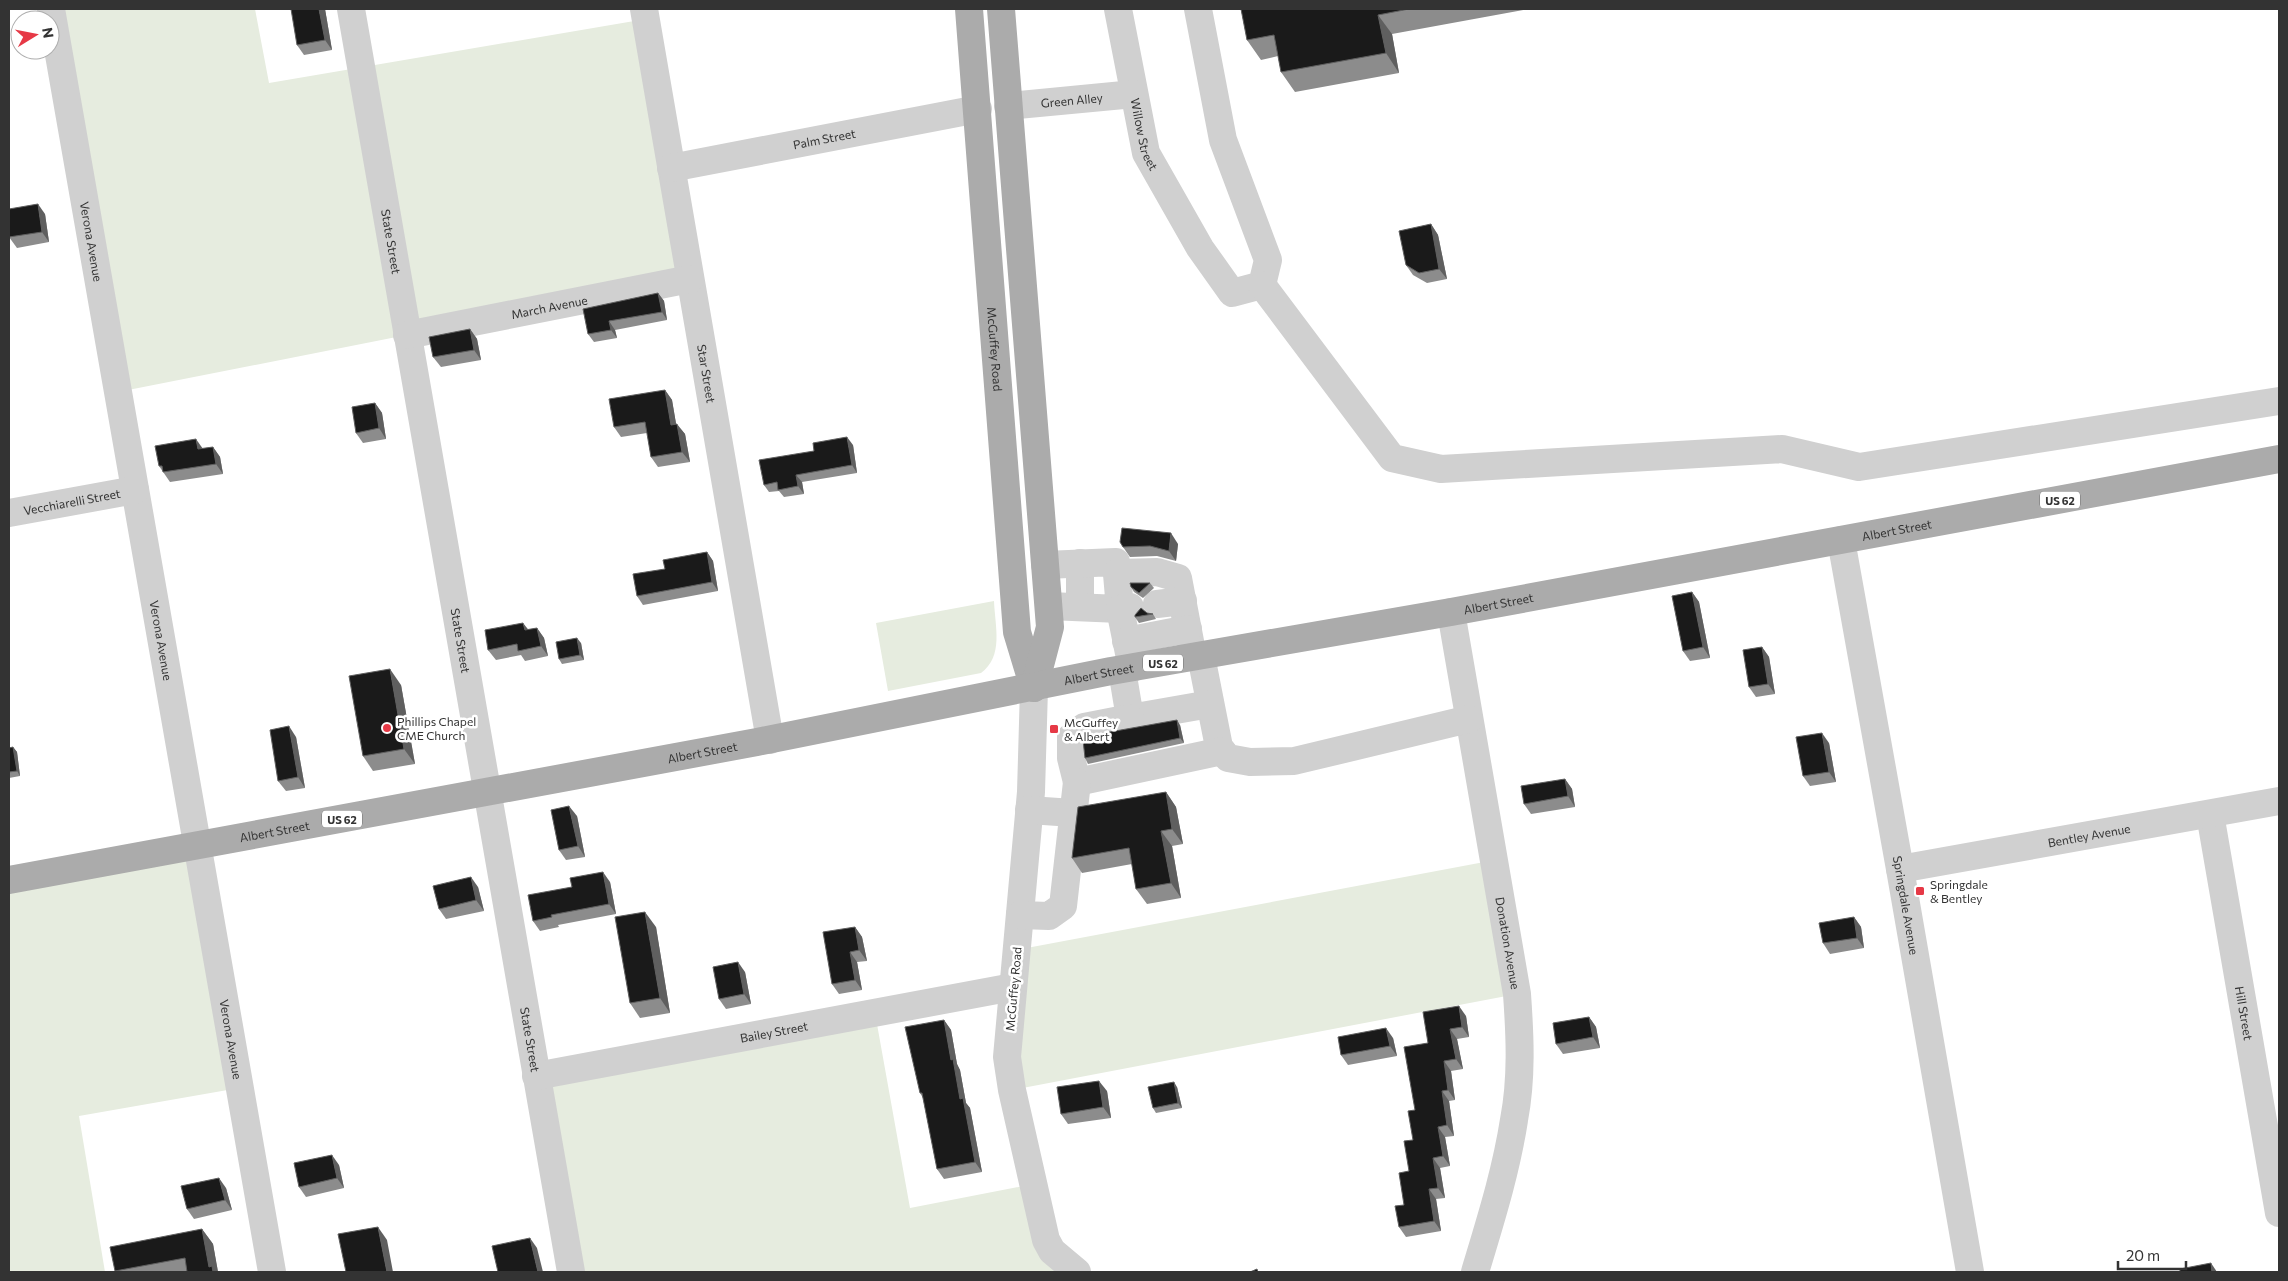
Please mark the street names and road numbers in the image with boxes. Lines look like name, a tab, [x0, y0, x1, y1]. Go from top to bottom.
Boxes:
street label: Green Alley	[1040, 90, 1103, 110]
street label: Willow Street	[1128, 97, 1161, 173]
street label: Palm Street	[792, 126, 857, 151]
street label: Verona Avenue	[78, 200, 106, 283]
street label: State Street	[379, 208, 404, 275]
street label: March Avenue	[510, 292, 589, 321]
street label: McGuffey Road	[985, 306, 1005, 392]
street label: Star Street	[695, 343, 719, 404]
street label: Vecchiarelli Street	[22, 486, 122, 517]
road number: US 62	[2040, 492, 2080, 508]
street label: Albert Street	[1861, 516, 1933, 543]
street label: Albert Street	[1462, 590, 1535, 617]
street label: Verona Avenue	[148, 599, 175, 682]
street label: State Street	[448, 607, 474, 674]
road number: US 62	[1143, 654, 1183, 671]
street label: Albert Street	[1062, 660, 1135, 687]
street label: Albert Street	[666, 739, 738, 765]
road number: US 62	[322, 811, 362, 828]
street label: Albert Street	[238, 818, 311, 844]
street label: Bentley Avenue	[2047, 821, 2131, 849]
street label: Springdale Avenue	[1891, 855, 1922, 956]
street label: Donation Avenue	[1493, 896, 1523, 990]
street label: McGuffey Road	[1002, 946, 1024, 1032]
street label: Hill Street	[2233, 985, 2256, 1041]
street label: Verona Avenue	[217, 998, 245, 1080]
street label: State Street	[518, 1006, 543, 1073]
street label: Bailey Street	[739, 1018, 809, 1045]

